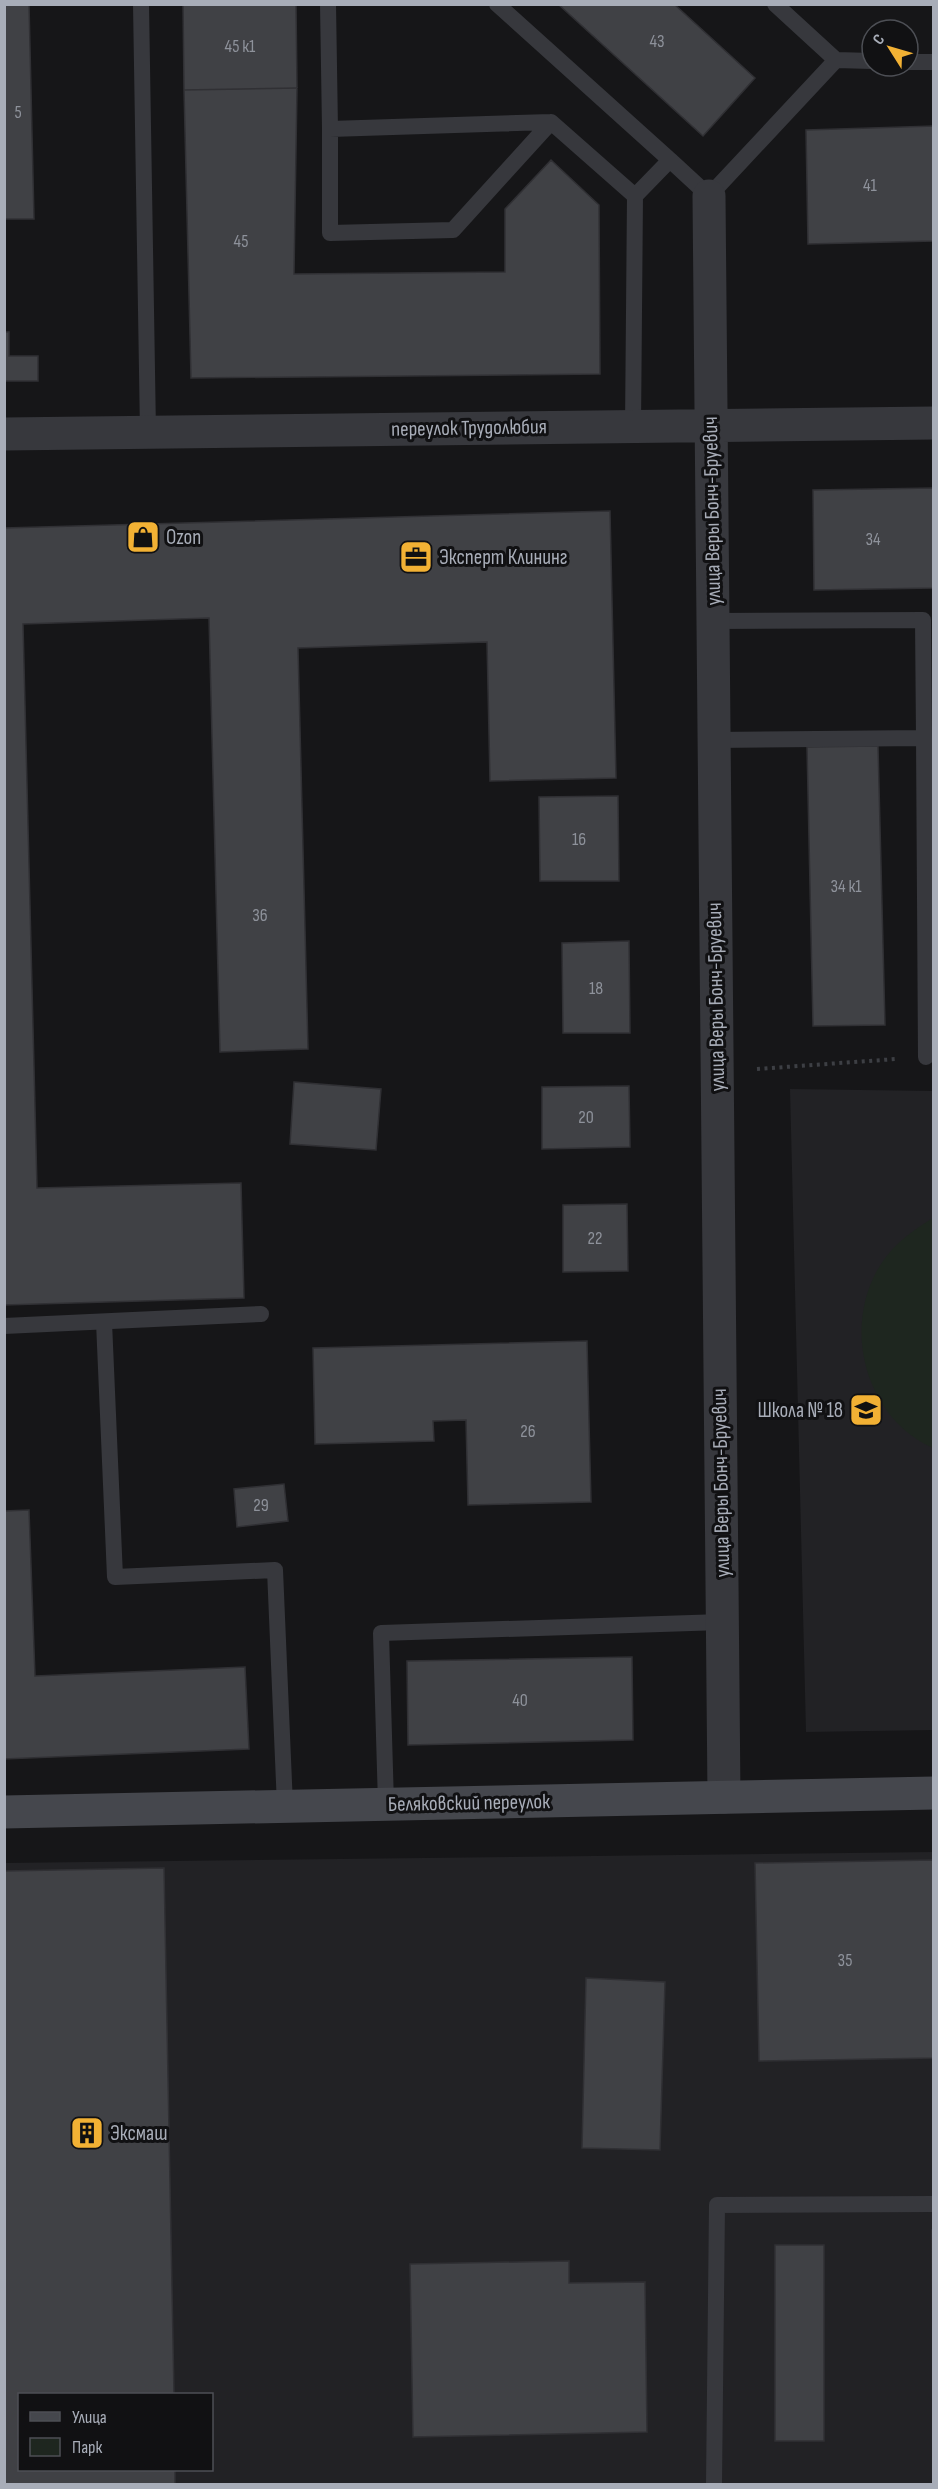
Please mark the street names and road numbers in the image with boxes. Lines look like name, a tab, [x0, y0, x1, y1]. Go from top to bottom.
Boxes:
street label: переулок Трудолюбия	[391, 414, 547, 442]
street label: улица Веры Бонч-Бруевич	[698, 416, 726, 606]
street label: улица Веры Бонч-Бруевич	[702, 902, 730, 1092]
street label: улица Веры Бонч-Бруевич	[707, 1388, 735, 1578]
street label: Беляковский переулок	[388, 1789, 550, 1817]

